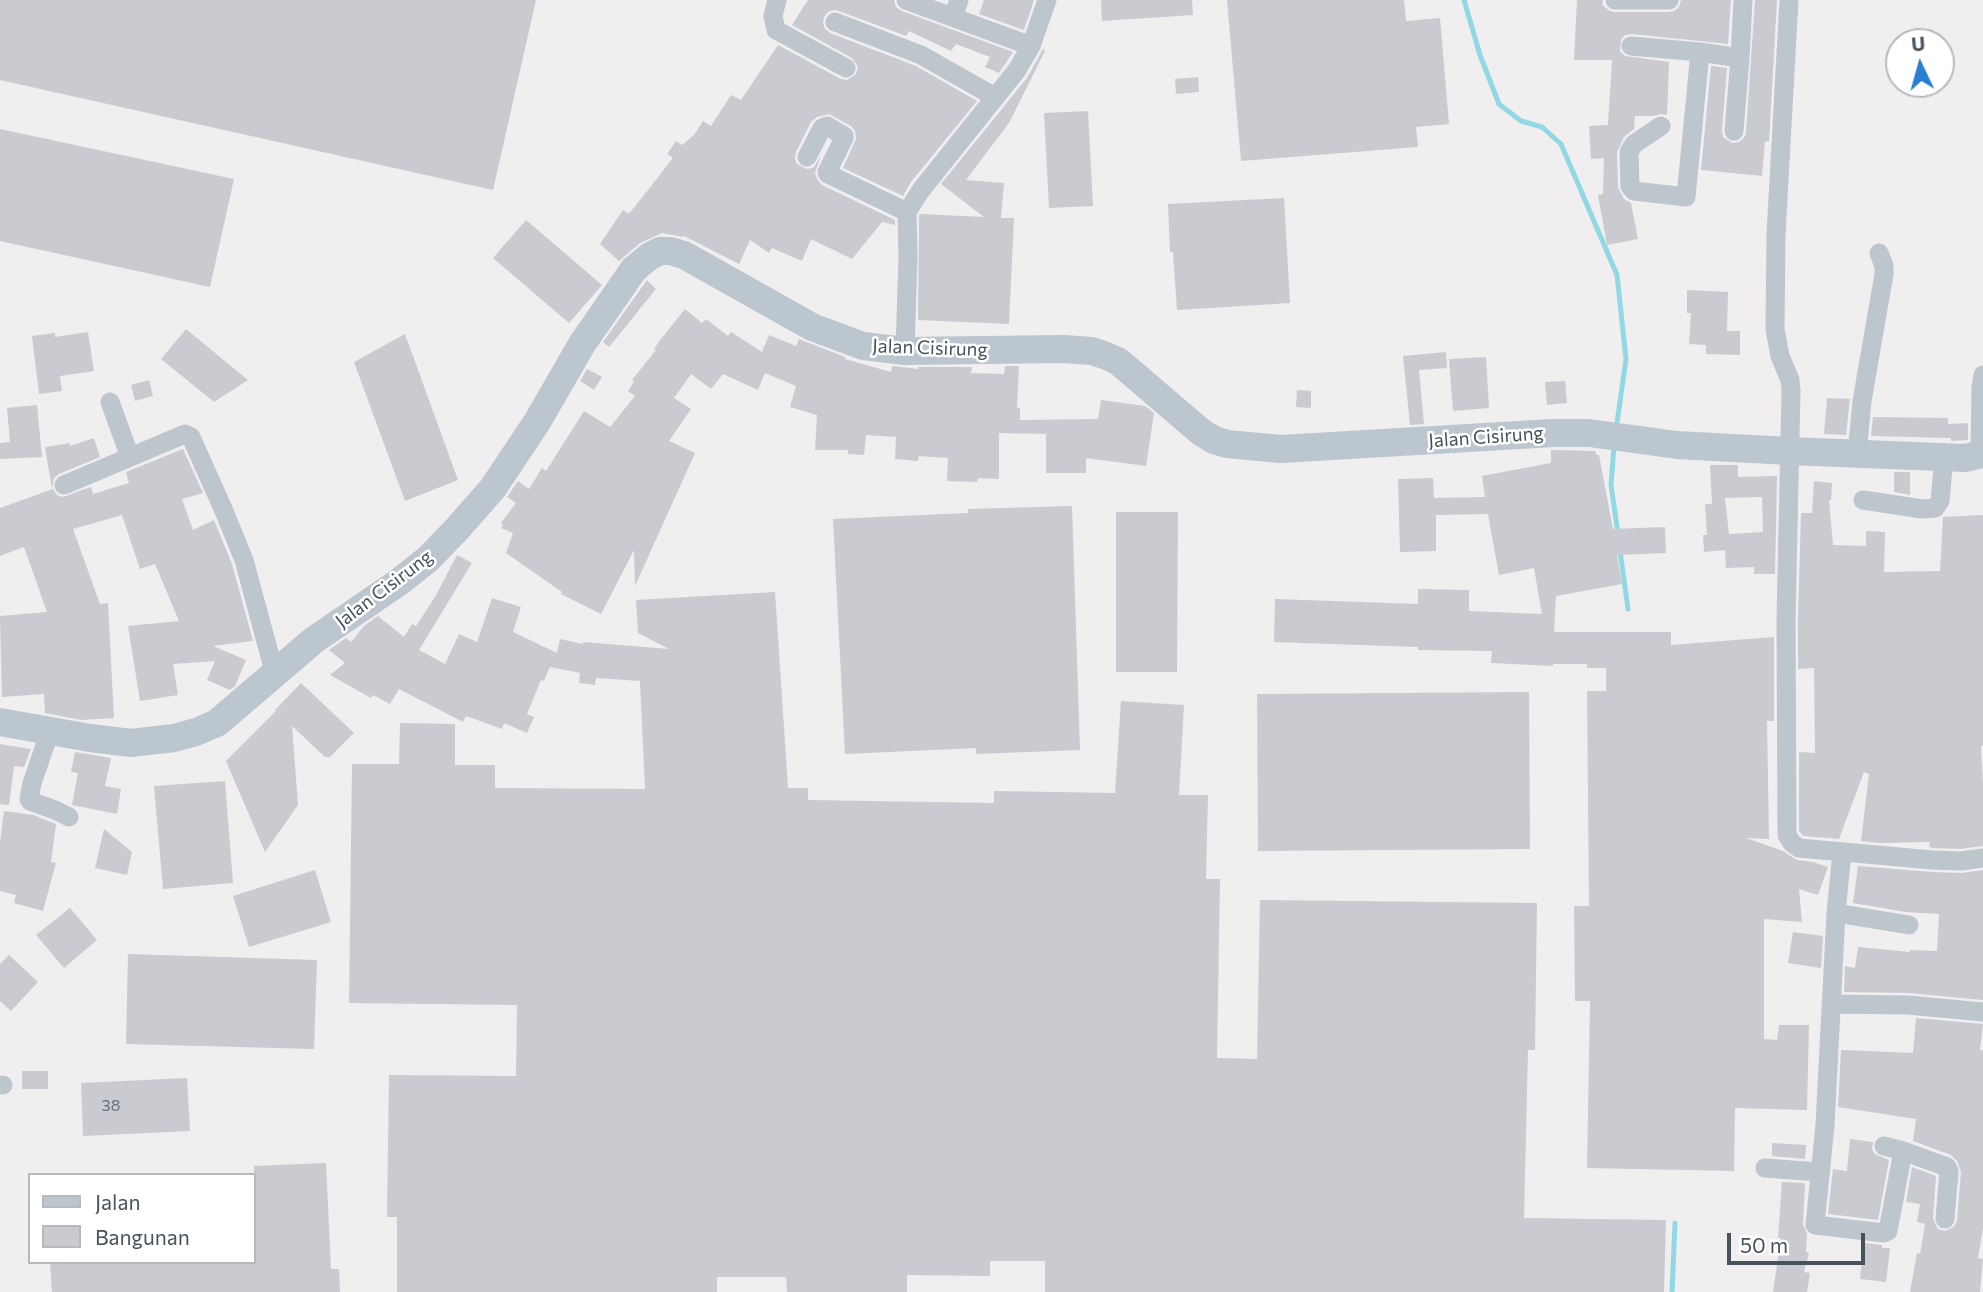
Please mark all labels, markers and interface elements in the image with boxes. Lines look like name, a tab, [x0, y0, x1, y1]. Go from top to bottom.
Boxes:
north arrow	[1885, 28, 1955, 98]
text: U	[1910, 32, 1926, 56]
street label: Jalan Cisirung	[872, 335, 988, 361]
street label: Jalan Cisirung	[1428, 422, 1544, 452]
street label: Jalan Cisirung	[331, 545, 437, 633]
house number: 38	[102, 1096, 120, 1116]
legend	[28, 1173, 256, 1264]
text: Jalan	[95, 1189, 140, 1214]
scale bar	[1731, 1218, 1869, 1262]
text: Bangunan	[95, 1224, 190, 1249]
text: 50 m	[1740, 1232, 1788, 1257]

